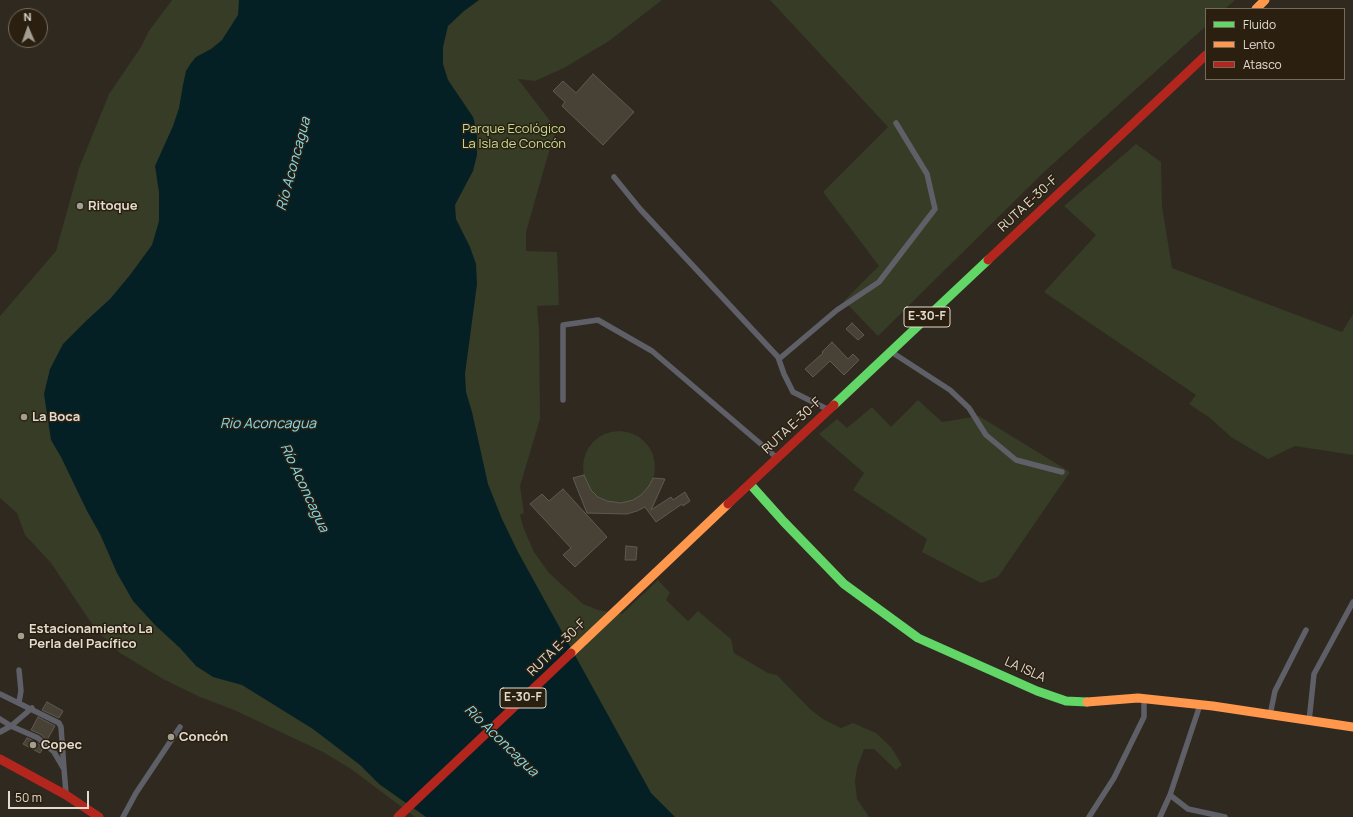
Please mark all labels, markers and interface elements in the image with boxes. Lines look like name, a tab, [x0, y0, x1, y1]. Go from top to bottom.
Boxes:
north arrow	[8, 8, 48, 48]
legend	[1205, 8, 1345, 80]
text: N	[23, 9, 32, 24]
text: Fluido	[1243, 16, 1276, 33]
text: Lento	[1243, 36, 1275, 53]
text: Atasco	[1243, 56, 1282, 73]
water label: Río Aconcagua	[273, 115, 315, 213]
park label: Parque Ecológico La Isla de Concón	[462, 121, 566, 152]
street label: RUTA E-30-F	[995, 173, 1061, 235]
place label: Ritoque	[88, 198, 138, 214]
marker: Ritoque	[75, 201, 85, 211]
road number: E-30-F	[904, 307, 950, 327]
street label: RUTA E-30-F	[759, 395, 825, 457]
place label: La Boca	[32, 409, 80, 425]
marker: La Boca	[19, 412, 29, 422]
water label: Rio Aconcagua	[220, 416, 316, 432]
water label: Río Aconcagua	[276, 441, 332, 535]
street label: RUTA E-30-F	[525, 616, 589, 680]
place label: Estacionamiento La Perla del Pacífico	[29, 621, 153, 652]
marker: Estacionamiento La Perla del Pacífico	[16, 631, 26, 641]
street label: LA ISLA	[1002, 654, 1048, 686]
road number: E-30-F	[500, 688, 546, 708]
water label: Río Aconcagua	[461, 702, 541, 780]
place label: Concón	[179, 729, 228, 745]
marker: Concón	[166, 732, 176, 742]
place label: Copec	[41, 737, 82, 753]
marker: Copec	[28, 740, 38, 750]
scale bar	[10, 783, 91, 809]
text: 50 m	[15, 789, 42, 806]

